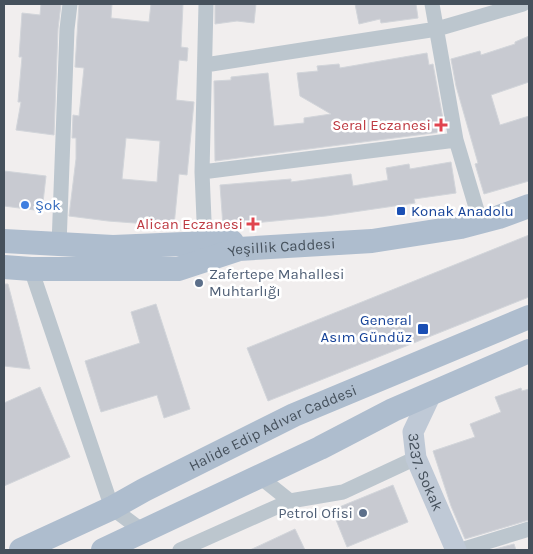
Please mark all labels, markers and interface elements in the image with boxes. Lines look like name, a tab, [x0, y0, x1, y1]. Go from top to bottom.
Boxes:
place label: Seral Eczanesi	[332, 116, 431, 134]
marker: Seral Eczanesi	[435, 119, 447, 131]
place label: Şok	[35, 196, 61, 214]
marker: Şok	[19, 199, 31, 211]
place label: Konak Anadolu	[411, 202, 514, 220]
marker: Konak Anadolu	[395, 205, 407, 217]
place label: Alican Eczanesi	[136, 215, 243, 233]
marker: Alican Eczanesi	[247, 218, 259, 230]
street label: Yeşillik Caddesi	[226, 234, 336, 261]
place label: Zafertepe Mahallesi Muhtarlığı	[209, 265, 345, 300]
marker: Zafertepe Mahallesi Muhtarlığı	[193, 277, 205, 289]
place label: General Asım Gündüz	[321, 311, 412, 346]
marker: General Asım Gündüz	[416, 322, 430, 336]
street label: Halide Edip Adıvar Caddesi	[186, 381, 359, 475]
street label: 3237. Sokak	[404, 432, 447, 514]
place label: Petrol Ofisi	[278, 504, 353, 522]
marker: Petrol Ofisi	[357, 507, 369, 519]

